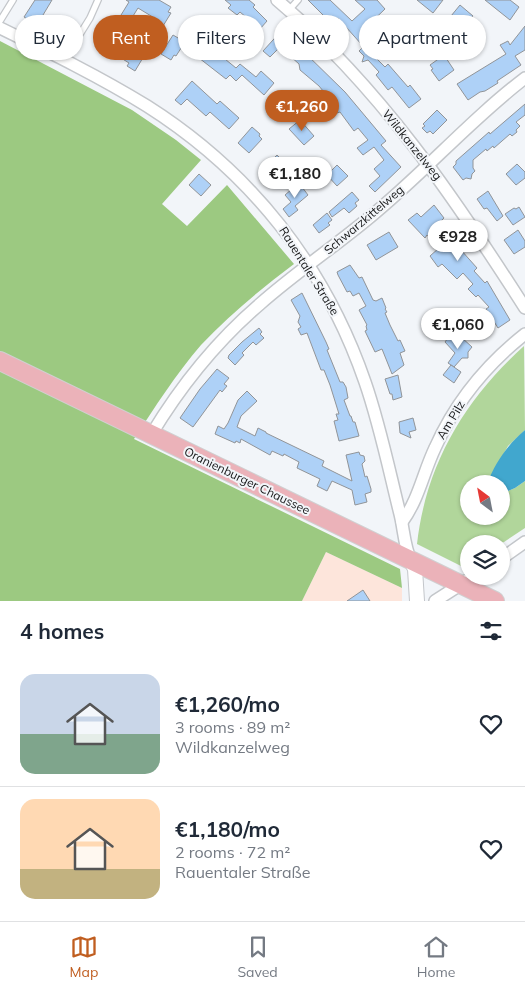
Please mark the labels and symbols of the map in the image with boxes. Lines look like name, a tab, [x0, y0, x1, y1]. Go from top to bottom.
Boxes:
pin: €1,260	[261, 90, 343, 132]
street label: Wildkanzelweg	[379, 106, 445, 183]
pin: €1,180	[254, 156, 336, 199]
street label: Schwarzkittelweg	[321, 182, 407, 257]
pin: €928	[428, 220, 488, 262]
street label: Rauentaler Straße	[276, 224, 343, 318]
pin: €1,060	[417, 308, 499, 350]
street label: Am Pilz	[433, 398, 468, 442]
street label: Oranienburger Chaussee	[182, 444, 313, 518]
north arrow	[460, 475, 510, 525]

